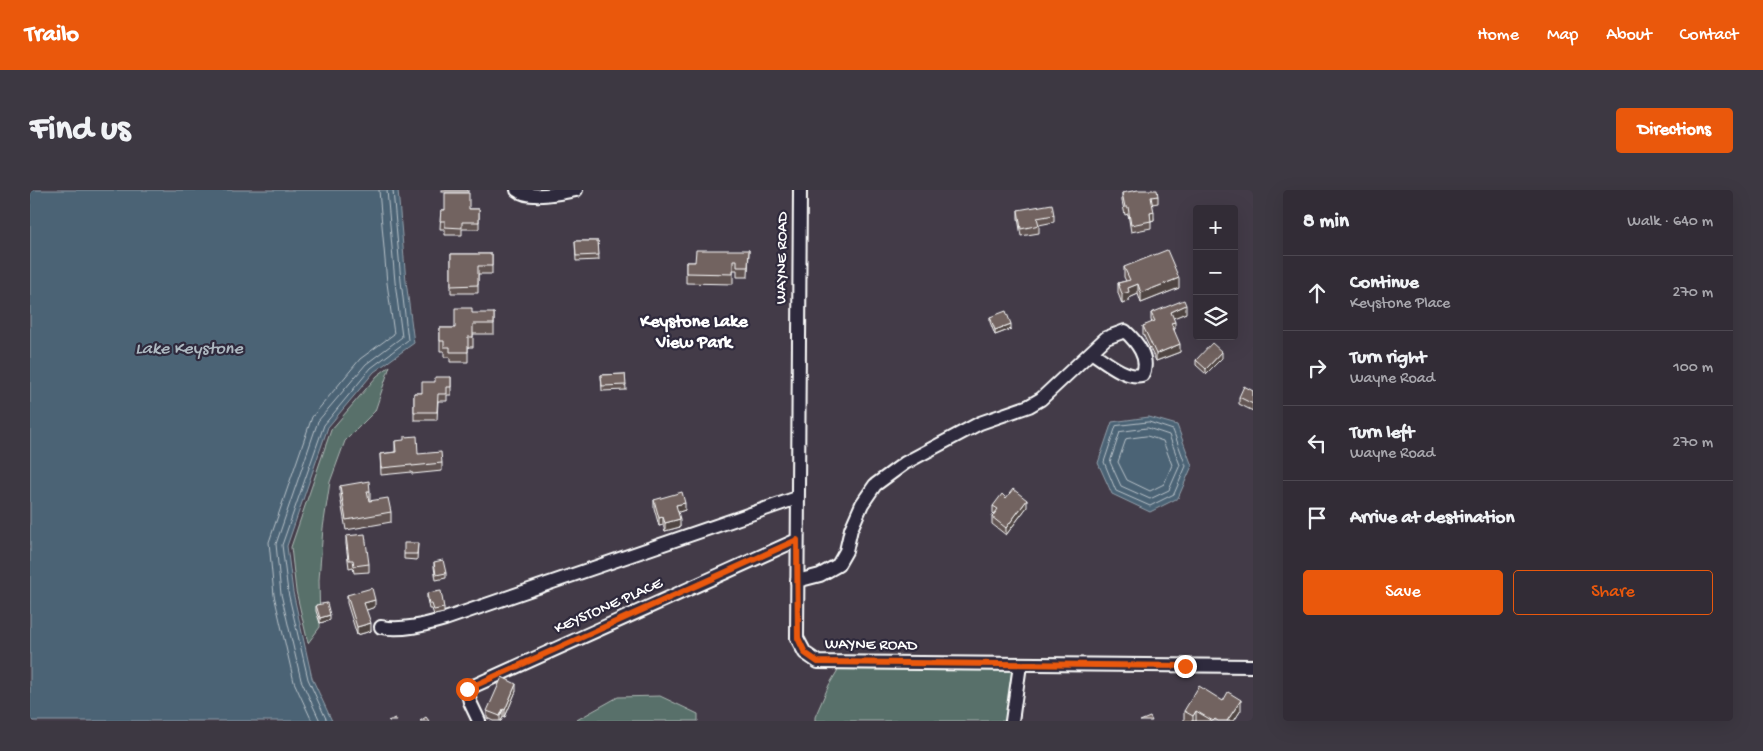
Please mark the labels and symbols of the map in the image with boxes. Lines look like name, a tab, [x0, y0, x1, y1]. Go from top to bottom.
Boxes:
street label: WAYNE ROAD	[773, 211, 793, 304]
district label: Keystone Lake View Park	[639, 312, 748, 354]
water label: Lake Keystone	[135, 339, 243, 360]
street label: KEYSTONE PLACE	[552, 574, 667, 639]
street label: WAYNE ROAD	[825, 636, 918, 656]
route end	[1174, 655, 1197, 678]
route start	[456, 678, 479, 701]

